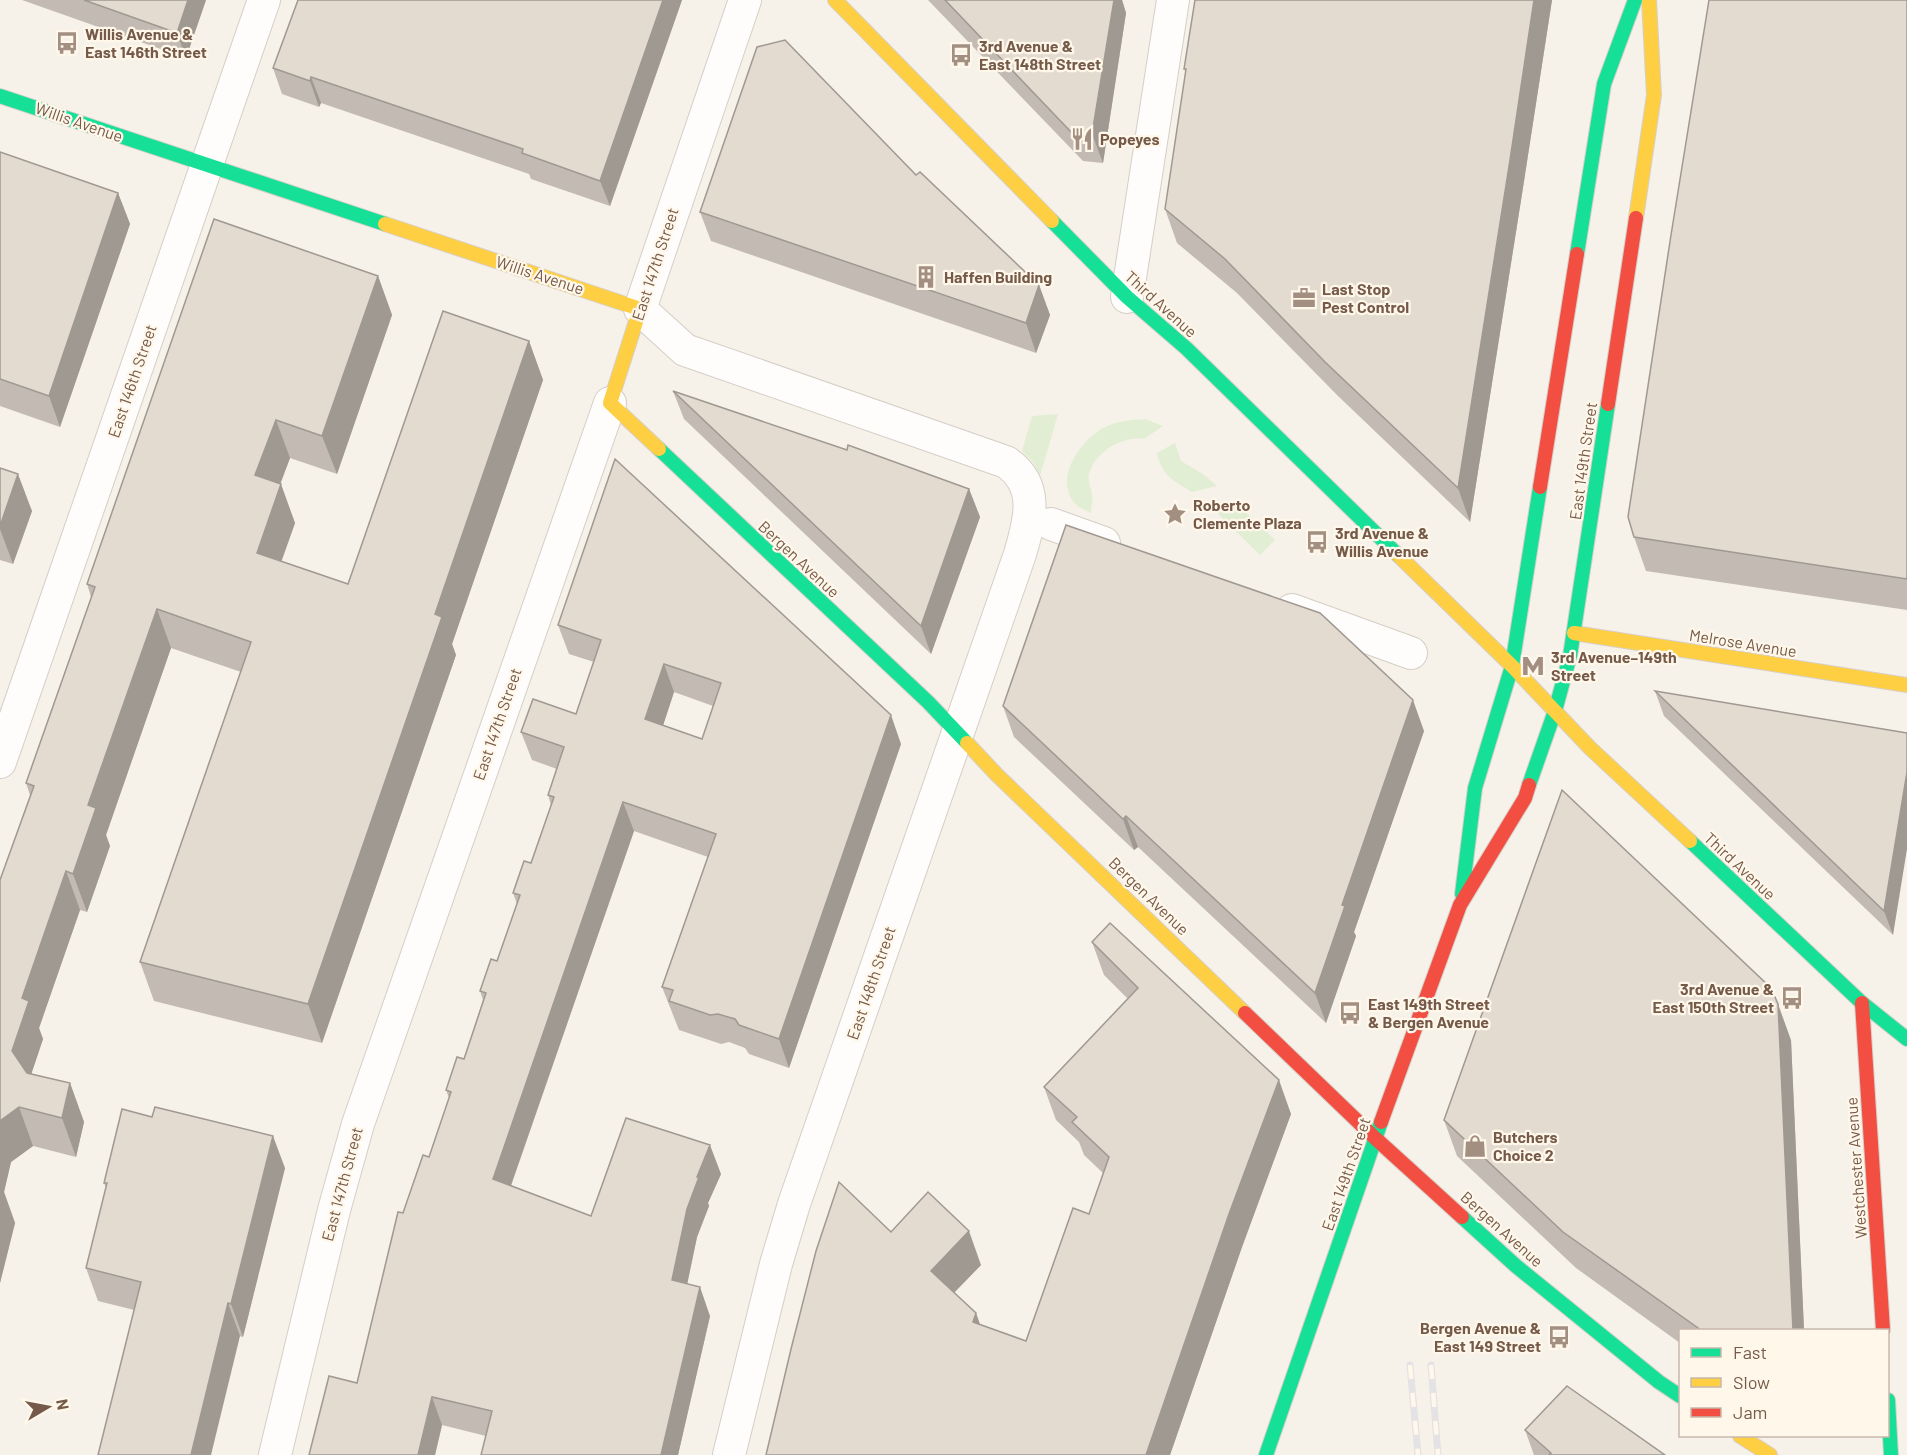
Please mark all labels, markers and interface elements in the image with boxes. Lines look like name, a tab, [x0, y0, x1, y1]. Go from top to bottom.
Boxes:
place label: Willis Avenue & East 146th Street	[85, 24, 207, 61]
bus stop icon: Willis Avenue & East 146th Street	[54, 30, 80, 56]
place label: 3rd Avenue & East 148th Street	[979, 36, 1101, 73]
bus stop icon: 3rd Avenue & East 148th Street	[948, 42, 974, 68]
street label: Willis Avenue	[33, 98, 125, 145]
restaurant icon: Popeyes	[1069, 126, 1095, 152]
place label: Popeyes	[1100, 129, 1160, 148]
street label: East 147th Street	[627, 205, 682, 323]
street label: Willis Avenue	[494, 251, 587, 298]
building icon: Haffen Building	[913, 264, 939, 290]
street label: Third Avenue	[1121, 266, 1201, 341]
place label: Haffen Building	[944, 267, 1052, 286]
place label: Last Stop Pest Control	[1322, 279, 1409, 316]
office icon: Last Stop Pest Control	[1291, 285, 1317, 311]
street label: East 146th Street	[103, 322, 160, 440]
street label: East 149th Street	[1565, 401, 1600, 521]
place label: Roberto Clemente Plaza	[1193, 495, 1302, 532]
place icon: Roberto Clemente Plaza	[1162, 501, 1188, 527]
street label: Bergen Avenue	[755, 516, 844, 601]
place label: 3rd Avenue & Willis Avenue	[1335, 523, 1429, 560]
bus stop icon: 3rd Avenue & Willis Avenue	[1304, 529, 1330, 555]
street label: Melrose Avenue	[1688, 625, 1798, 660]
place label: 3rd Avenue–149th Street	[1551, 647, 1677, 684]
metro station icon: 3rd Avenue–149th Street	[1520, 653, 1546, 679]
street label: East 147th Street	[468, 665, 525, 782]
street label: Third Avenue	[1701, 828, 1780, 903]
street label: Bergen Avenue	[1105, 853, 1193, 939]
street label: East 148th Street	[842, 924, 899, 1042]
place label: 3rd Avenue & East 150th Street	[1653, 979, 1774, 1016]
bus stop icon: 3rd Avenue & East 150th Street	[1779, 985, 1805, 1011]
place label: East 149th Street & Bergen Avenue	[1368, 994, 1490, 1031]
bus stop icon: East 149th Street & Bergen Avenue	[1337, 1000, 1363, 1026]
street label: Westchester Avenue	[1841, 1097, 1870, 1239]
street label: East 149th Street	[1317, 1115, 1374, 1233]
street label: East 147th Street	[317, 1125, 366, 1243]
place label: Butchers Choice 2	[1493, 1127, 1558, 1164]
shop icon: Butchers Choice 2	[1462, 1133, 1488, 1159]
street label: Bergen Avenue	[1457, 1187, 1547, 1270]
place label: Bergen Avenue & East 149 Street	[1420, 1318, 1541, 1355]
bus stop icon: Bergen Avenue & East 149 Street	[1546, 1324, 1572, 1350]
legend	[1679, 1329, 1889, 1437]
text: Fast	[1733, 1341, 1767, 1363]
text: Slow	[1733, 1371, 1770, 1393]
north arrow	[18, 1377, 78, 1437]
text: N	[53, 1397, 74, 1411]
text: Jam	[1733, 1401, 1767, 1423]

